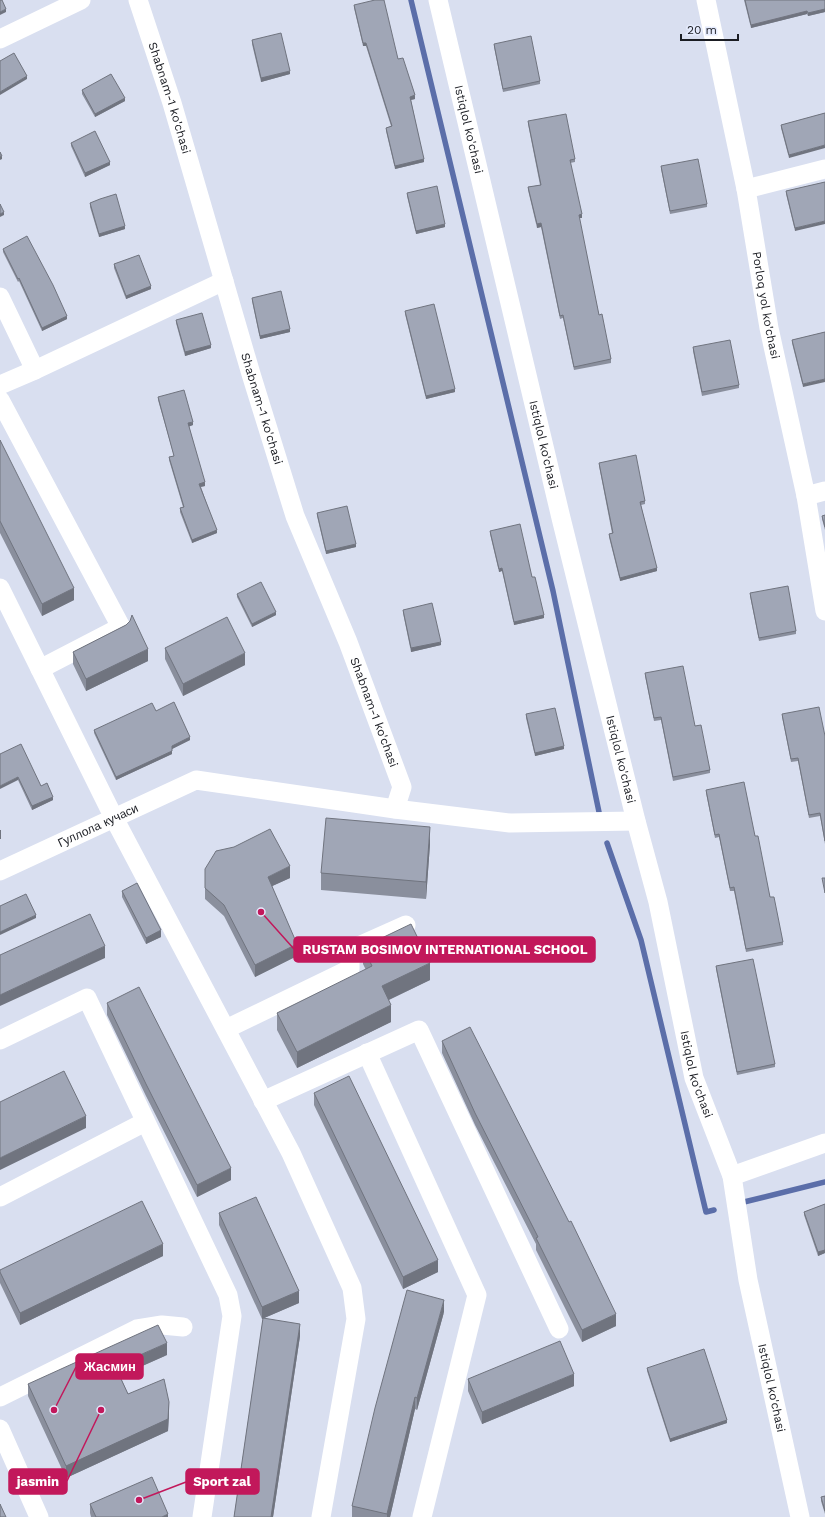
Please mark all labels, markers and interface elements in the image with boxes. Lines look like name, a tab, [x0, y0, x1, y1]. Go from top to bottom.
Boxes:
scale bar	[681, 16, 738, 42]
text: 20 m	[687, 23, 717, 37]
street label: Shabnam-1 ko'chasi	[145, 40, 193, 155]
street label: Istiqlol ko'chasi	[451, 84, 486, 175]
street label: Porloq yol ko'chasi	[749, 250, 783, 360]
street label: Shabnam-1 ko'chasi	[238, 351, 286, 466]
street label: Istiqlol ko'chasi	[526, 399, 561, 490]
street label: Shabnam-1 ko'chasi	[347, 655, 401, 769]
street label: Istiqlol ko'chasi	[603, 714, 638, 805]
street label: Гуллола кучаси	[56, 801, 140, 850]
callout: RUSTAM BOSIMOV INTERNATIONAL SCHOOL	[294, 937, 595, 962]
text: RUSTAM BOSIMOV INTERNATIONAL SCHOOL	[302, 942, 588, 957]
street label: Istiqlol ko'chasi	[677, 1029, 716, 1120]
street label: Istiqlol ko'chasi	[755, 1342, 788, 1434]
callout: Жасмин	[76, 1354, 143, 1379]
text: Жасмин	[83, 1359, 136, 1374]
callout: jasmin	[9, 1469, 67, 1494]
callout: Sport zal	[186, 1469, 259, 1494]
text: jasmin	[15, 1474, 59, 1489]
text: Sport zal	[193, 1474, 252, 1489]

